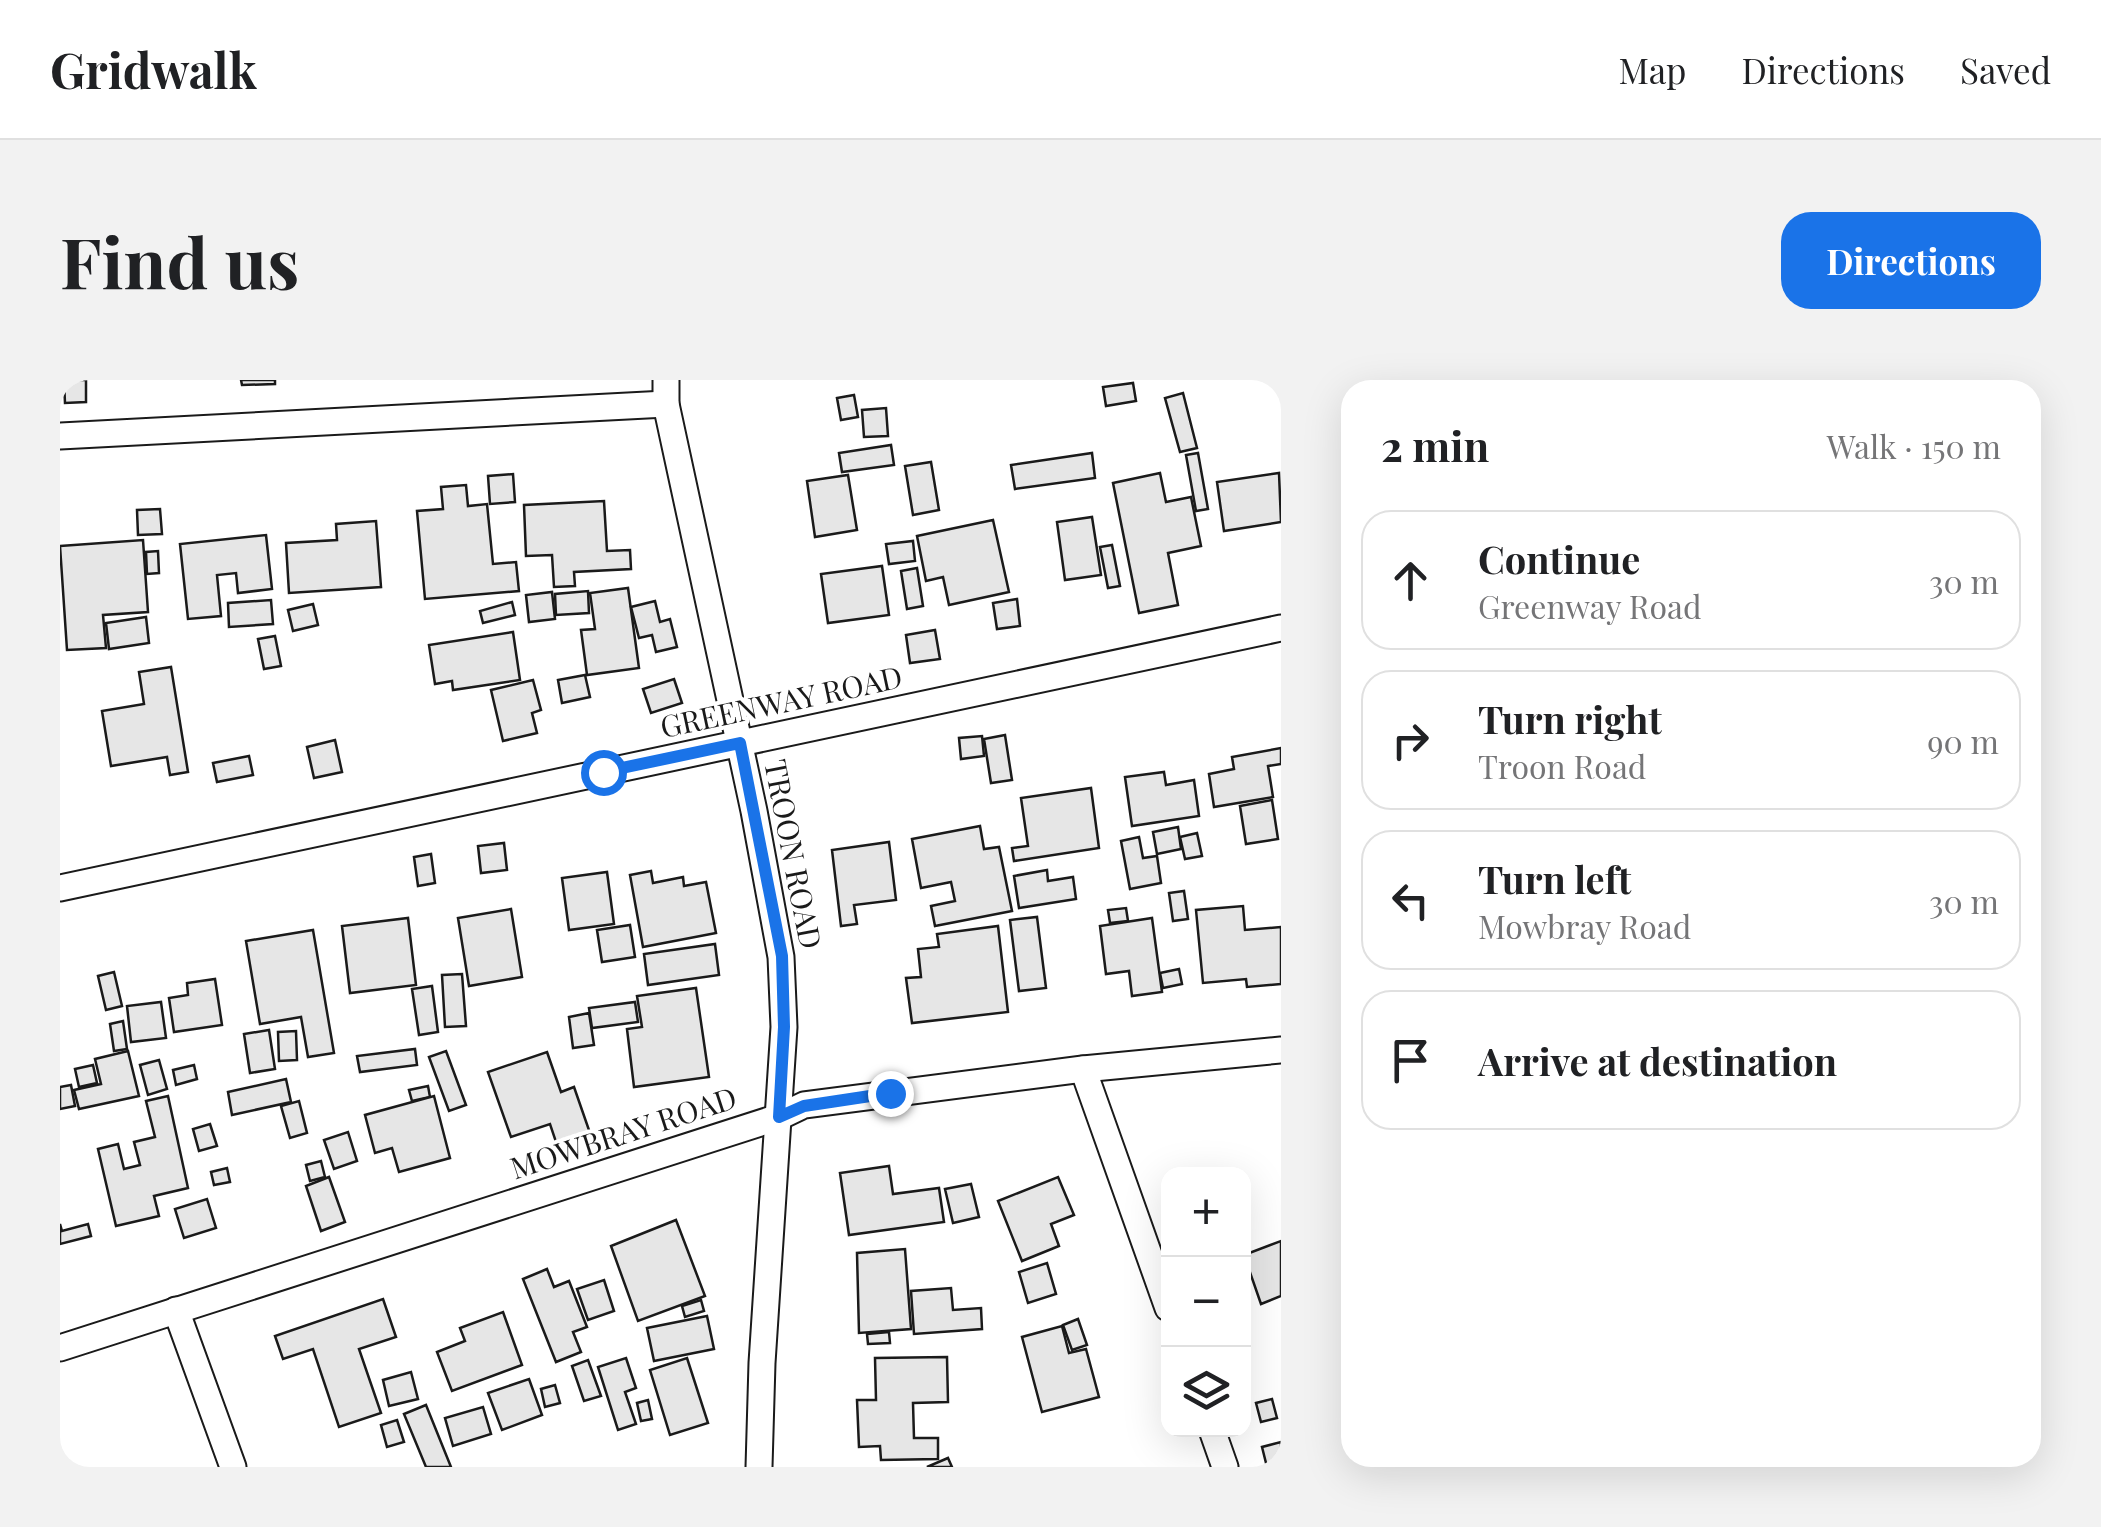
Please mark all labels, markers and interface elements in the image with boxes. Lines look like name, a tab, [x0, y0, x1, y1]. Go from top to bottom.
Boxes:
text: Gridwalk	[50, 37, 257, 101]
text: Map	[1618, 46, 1686, 93]
text: Directions	[1741, 46, 1905, 93]
text: Saved	[1960, 46, 2051, 93]
button: Directions	[1781, 212, 2041, 309]
text: Find us	[60, 213, 299, 307]
text: 2 min	[1381, 417, 1489, 473]
text: Walk · 150 m	[1827, 424, 2001, 467]
text: Continue	[1478, 533, 1640, 584]
icon: ahead	[1383, 553, 1438, 608]
text: 30 m	[1929, 559, 1999, 602]
text: Greenway Road	[1478, 584, 1702, 627]
street label: GREENWAY ROAD	[656, 656, 906, 746]
text: Turn right	[1478, 693, 1662, 744]
icon: right	[1383, 713, 1438, 768]
text: 90 m	[1927, 719, 1999, 762]
text: Troon Road	[1478, 744, 1646, 787]
route start	[581, 750, 627, 796]
street label: TROON ROAD	[756, 756, 832, 952]
text: Turn left	[1478, 853, 1631, 904]
icon: left	[1383, 873, 1438, 928]
text: 30 m	[1929, 879, 1999, 922]
text: Mowbray Road	[1478, 904, 1691, 947]
icon: arrive	[1383, 1033, 1438, 1088]
text: Arrive at destination	[1478, 1035, 1837, 1086]
route end	[868, 1071, 914, 1117]
street label: MOWBRAY ROAD	[505, 1077, 741, 1187]
map controls	[1161, 1167, 1251, 1437]
button: +	[1161, 1167, 1251, 1257]
button: −	[1161, 1257, 1251, 1347]
button: layers	[1161, 1347, 1251, 1437]

